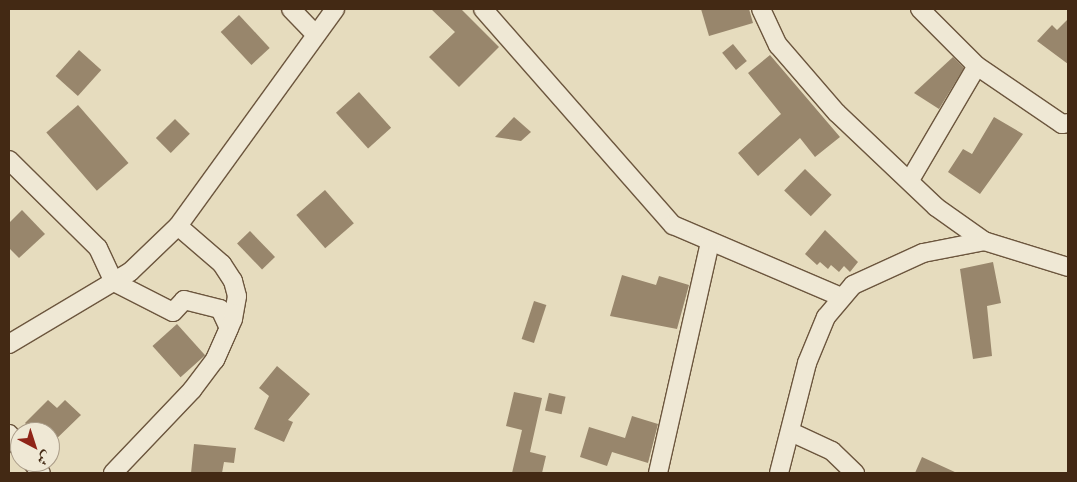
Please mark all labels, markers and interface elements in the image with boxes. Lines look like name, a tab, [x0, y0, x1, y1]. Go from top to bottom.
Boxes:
north arrow	[10, 422, 60, 472]
text: ش	[34, 448, 54, 468]

